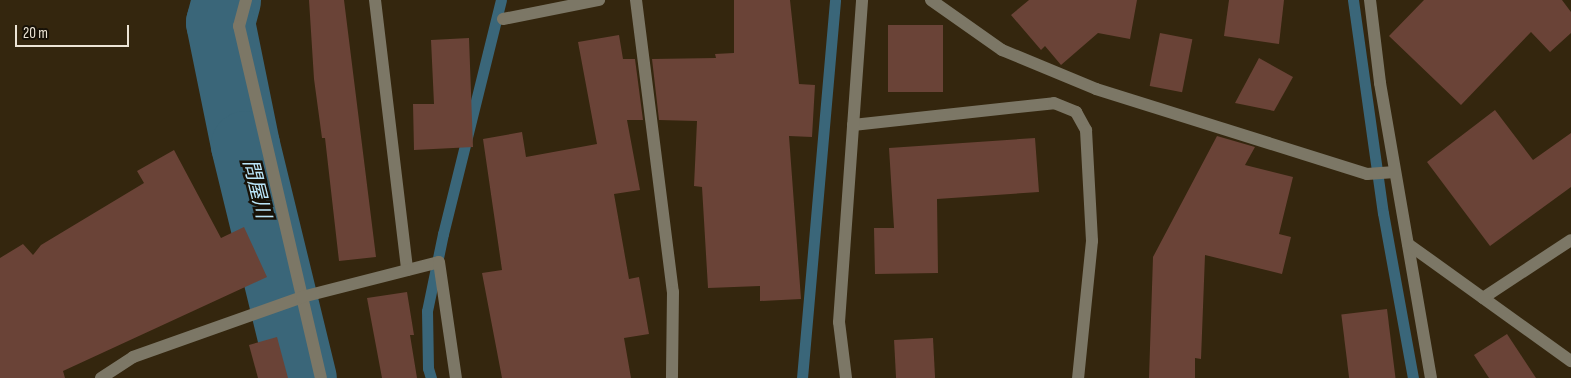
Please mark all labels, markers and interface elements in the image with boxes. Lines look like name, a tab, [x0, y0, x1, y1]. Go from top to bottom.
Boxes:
scale bar	[18, 15, 131, 47]
text: 20 m	[23, 24, 48, 43]
water label: 問屋川	[237, 157, 275, 221]

